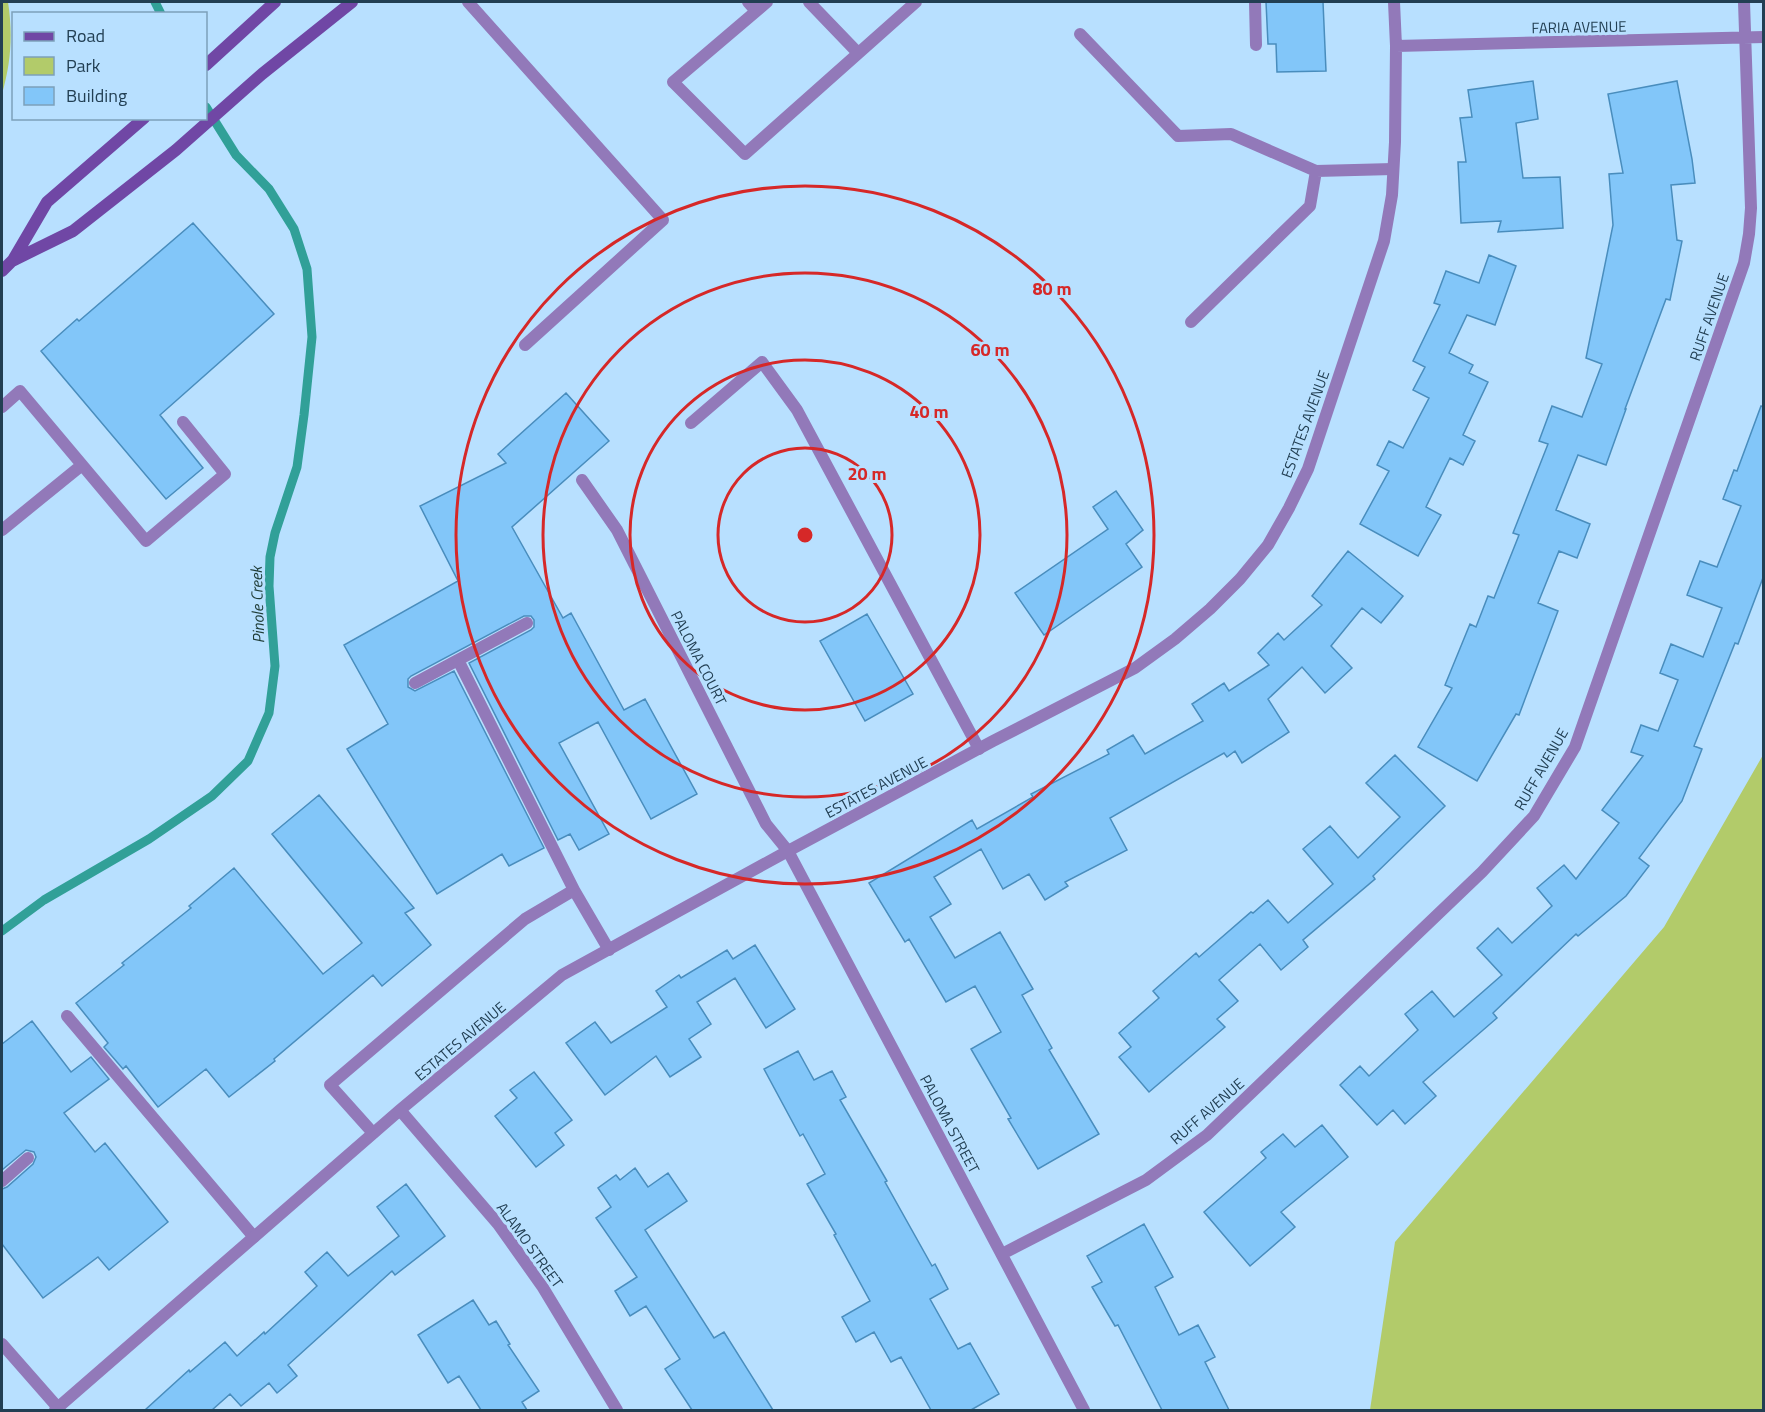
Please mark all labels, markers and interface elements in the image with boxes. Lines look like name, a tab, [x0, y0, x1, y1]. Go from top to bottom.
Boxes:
legend	[12, 12, 207, 120]
street label: FARIA AVENUE	[1531, 15, 1627, 39]
text: Road	[66, 22, 105, 49]
text: Park	[66, 52, 101, 79]
text: Building	[66, 82, 127, 109]
street label: RUFF AVENUE	[1683, 270, 1735, 364]
text: 80 m	[1032, 275, 1072, 302]
text: 60 m	[970, 336, 1010, 363]
street label: ESTATES AVENUE	[1275, 367, 1335, 481]
text: 40 m	[909, 398, 949, 425]
text: 20 m	[847, 460, 887, 487]
centre of rings	[795, 525, 815, 545]
water label: Pinole Creek	[244, 564, 270, 644]
street label: PALOMA COURT	[665, 607, 733, 709]
street label: RUFF AVENUE	[1508, 724, 1574, 814]
street label: ESTATES AVENUE	[821, 750, 931, 824]
street label: ESTATES AVENUE	[409, 996, 511, 1086]
street label: PALOMA STREET	[914, 1071, 986, 1177]
street label: RUFF AVENUE	[1165, 1072, 1249, 1150]
street label: ALAMO STREET	[491, 1198, 569, 1293]

